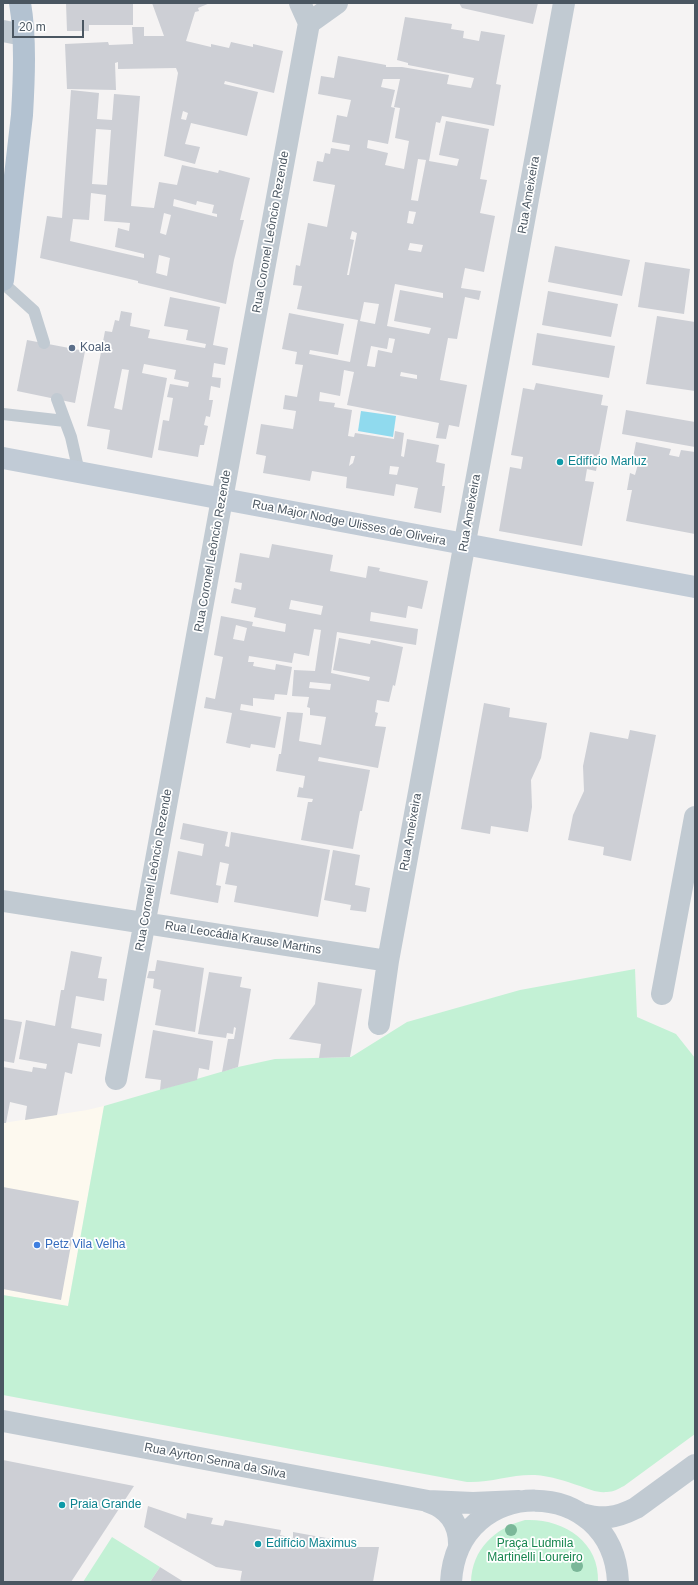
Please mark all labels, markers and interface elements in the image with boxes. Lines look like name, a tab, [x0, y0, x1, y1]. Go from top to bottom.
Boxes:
scale bar	[14, 12, 86, 38]
text: 20 m	[19, 20, 46, 34]
street label: Rua Coronel Leôncio Rezende	[250, 150, 292, 314]
street label: Rua Ameixeira	[515, 155, 543, 235]
place label: Koala	[80, 341, 111, 355]
marker: Koala	[67, 343, 77, 353]
place label: Edifício Marluz	[568, 455, 647, 469]
marker: Edifício Marluz	[555, 457, 565, 467]
street label: Rua Coronel Leôncio Rezende	[192, 469, 234, 633]
street label: Rua Ameixeira	[456, 473, 484, 553]
street label: Rua Major Nodge Ulisses de Oliveira	[251, 497, 447, 549]
street label: Rua Coronel Leôncio Rezende	[133, 788, 175, 952]
street label: Rua Ameixeira	[397, 792, 425, 872]
street label: Rua Leocádia Krause Martins	[164, 919, 322, 957]
place label: Petz Vila Velha	[45, 1238, 126, 1252]
marker: Petz Vila Velha	[32, 1240, 42, 1250]
street label: Rua Ayrton Senna da Silva	[143, 1440, 287, 1482]
place label: Praia Grande	[70, 1498, 141, 1512]
marker: Praia Grande	[57, 1500, 67, 1510]
place label: Edifício Maximus	[266, 1537, 357, 1551]
park label: Praça Ludmila Martinelli Loureiro	[487, 1537, 583, 1565]
marker: Edifício Maximus	[253, 1539, 263, 1549]

